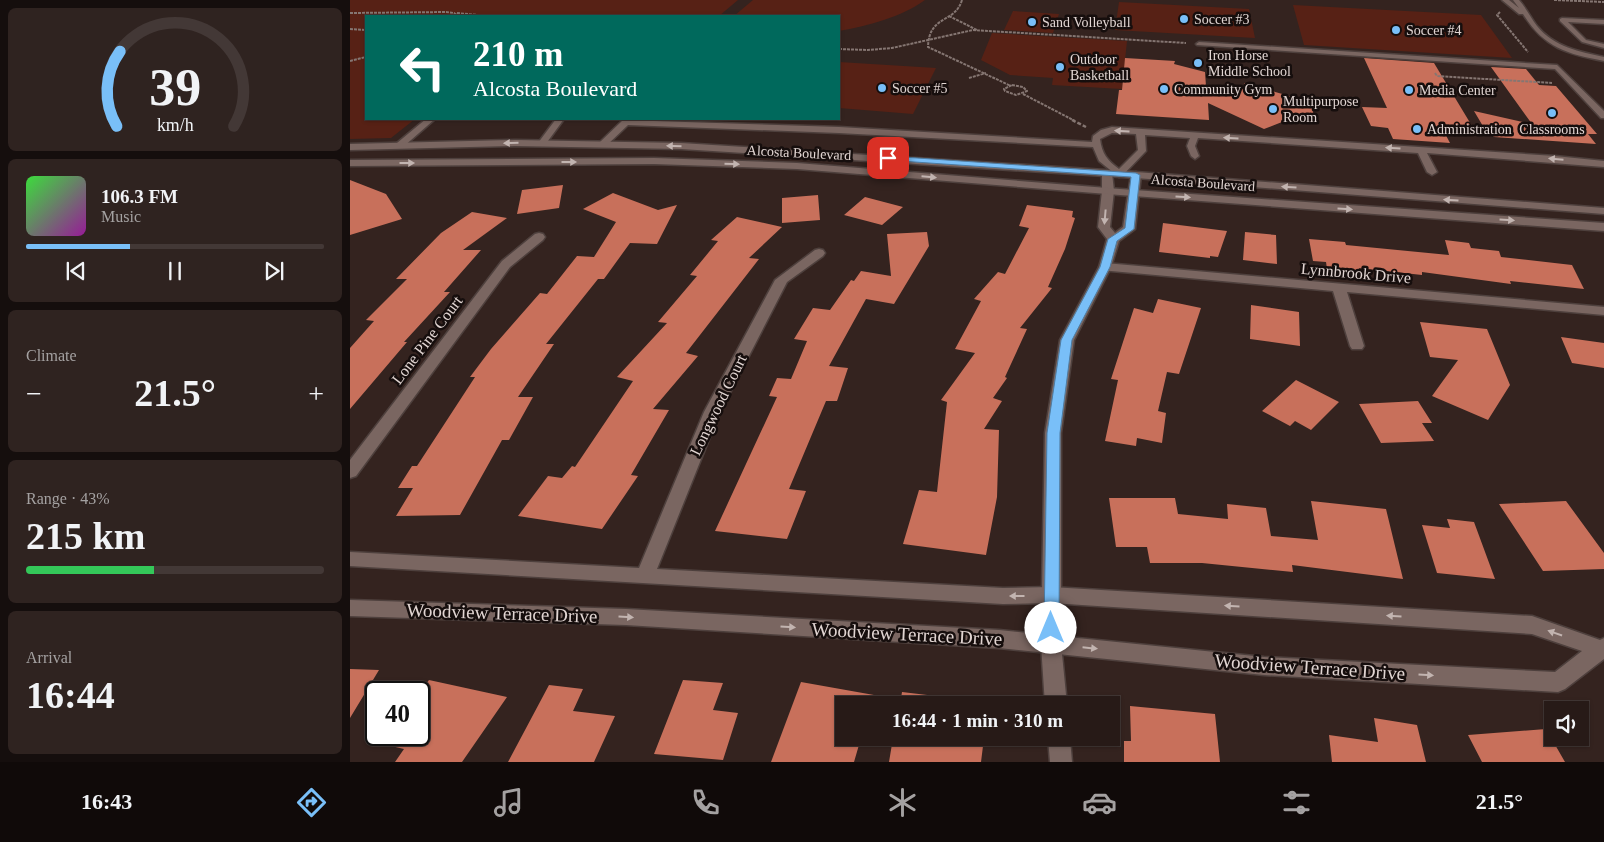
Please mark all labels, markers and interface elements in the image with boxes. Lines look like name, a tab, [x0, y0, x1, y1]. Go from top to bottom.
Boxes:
place label: Soccer #3	[1194, 12, 1250, 27]
marker: Soccer #3	[1178, 13, 1190, 25]
place label: Sand Volleyball	[1042, 15, 1131, 30]
marker: Sand Volleyball	[1026, 16, 1038, 28]
place label: Soccer #4	[1406, 23, 1462, 38]
marker: Soccer #4	[1390, 24, 1402, 36]
icon: left	[390, 35, 455, 100]
text: 210 m	[473, 35, 563, 74]
place label: Iron Horse Middle School	[1208, 48, 1291, 79]
place label: Outdoor Basketball	[1070, 52, 1129, 83]
marker: Iron Horse Middle School	[1192, 57, 1204, 69]
text: 39	[149, 59, 201, 116]
marker: Outdoor Basketball	[1054, 61, 1066, 73]
text: Alcosta Boulevard	[473, 76, 637, 101]
place label: Soccer #5	[892, 81, 948, 96]
marker: Soccer #5	[876, 82, 888, 94]
place label: Community Gym	[1174, 82, 1273, 97]
marker: Community Gym	[1158, 83, 1170, 95]
place label: Media Center	[1419, 83, 1496, 98]
marker: Media Center	[1403, 84, 1415, 96]
place label: Multipurpose Room	[1283, 94, 1358, 125]
marker: Multipurpose Room	[1267, 103, 1279, 115]
marker: Classrooms	[1546, 107, 1558, 119]
text: km/h	[157, 115, 193, 135]
place label: Administration	[1427, 122, 1512, 137]
place label: Classrooms	[1519, 122, 1585, 137]
marker: Administration	[1411, 123, 1423, 135]
one-way arrow	[1114, 127, 1130, 135]
one-way arrow	[1223, 133, 1239, 141]
pin	[867, 137, 909, 179]
one-way arrow	[503, 139, 519, 147]
one-way arrow	[665, 141, 681, 149]
street label: Alcosta Boulevard	[746, 143, 852, 163]
one-way arrow	[1385, 143, 1401, 151]
icon: arrive	[874, 144, 902, 172]
one-way arrow	[1547, 155, 1563, 163]
one-way arrow	[399, 158, 415, 166]
one-way arrow	[562, 158, 578, 166]
one-way arrow	[724, 160, 740, 168]
street label: Alcosta Boulevard	[1150, 172, 1256, 194]
one-way arrow	[921, 173, 937, 181]
one-way arrow	[1280, 183, 1296, 191]
text: 106.3 FM	[101, 186, 178, 207]
one-way arrow	[1175, 193, 1191, 201]
one-way arrow	[1442, 195, 1458, 203]
one-way arrow	[1337, 205, 1353, 213]
text: Music	[101, 208, 141, 225]
one-way arrow	[1101, 209, 1109, 225]
one-way arrow	[1499, 217, 1515, 225]
icon: previous	[62, 257, 90, 285]
icon: pause	[161, 257, 189, 285]
icon: next	[260, 257, 288, 285]
street label: Lynnbrook Drive	[1300, 260, 1412, 287]
street label: Lone Pine Court	[388, 292, 466, 387]
text: Climate	[26, 347, 77, 364]
street label: Longwood Court	[686, 351, 751, 458]
text: 21.5°	[134, 372, 216, 414]
text: −	[26, 378, 42, 409]
text: +	[308, 378, 324, 409]
text: Range · 43%	[26, 490, 110, 507]
text: 215 km	[26, 515, 145, 557]
one-way arrow	[1009, 592, 1025, 600]
street label: Woodview Terrace Drive	[406, 599, 598, 627]
position arrow	[1024, 601, 1076, 653]
one-way arrow	[1224, 602, 1240, 610]
one-way arrow	[1386, 612, 1402, 620]
one-way arrow	[618, 614, 634, 622]
street label: Woodview Terrace Drive	[811, 619, 1003, 649]
one-way arrow	[781, 623, 797, 631]
one-way arrow	[1547, 629, 1562, 637]
one-way arrow	[1082, 644, 1098, 652]
text: Arrival	[26, 649, 72, 666]
street label: Woodview Terrace Drive	[1214, 650, 1406, 684]
one-way arrow	[1419, 671, 1435, 679]
text: 16:44	[26, 674, 115, 716]
speed limit sign: 40	[365, 681, 430, 746]
map controls	[1544, 701, 1589, 746]
button: sound	[1544, 701, 1589, 746]
text: 16:44 · 1 min · 310 m	[892, 710, 1063, 731]
icon: directions	[294, 785, 329, 820]
icon: music	[491, 785, 526, 820]
icon: phone	[688, 785, 723, 820]
icon: climate	[885, 785, 920, 820]
icon: car	[1082, 785, 1117, 820]
icon: filters	[1279, 785, 1314, 820]
text: 16:43	[81, 789, 132, 814]
text: 21.5°	[1476, 789, 1523, 814]

